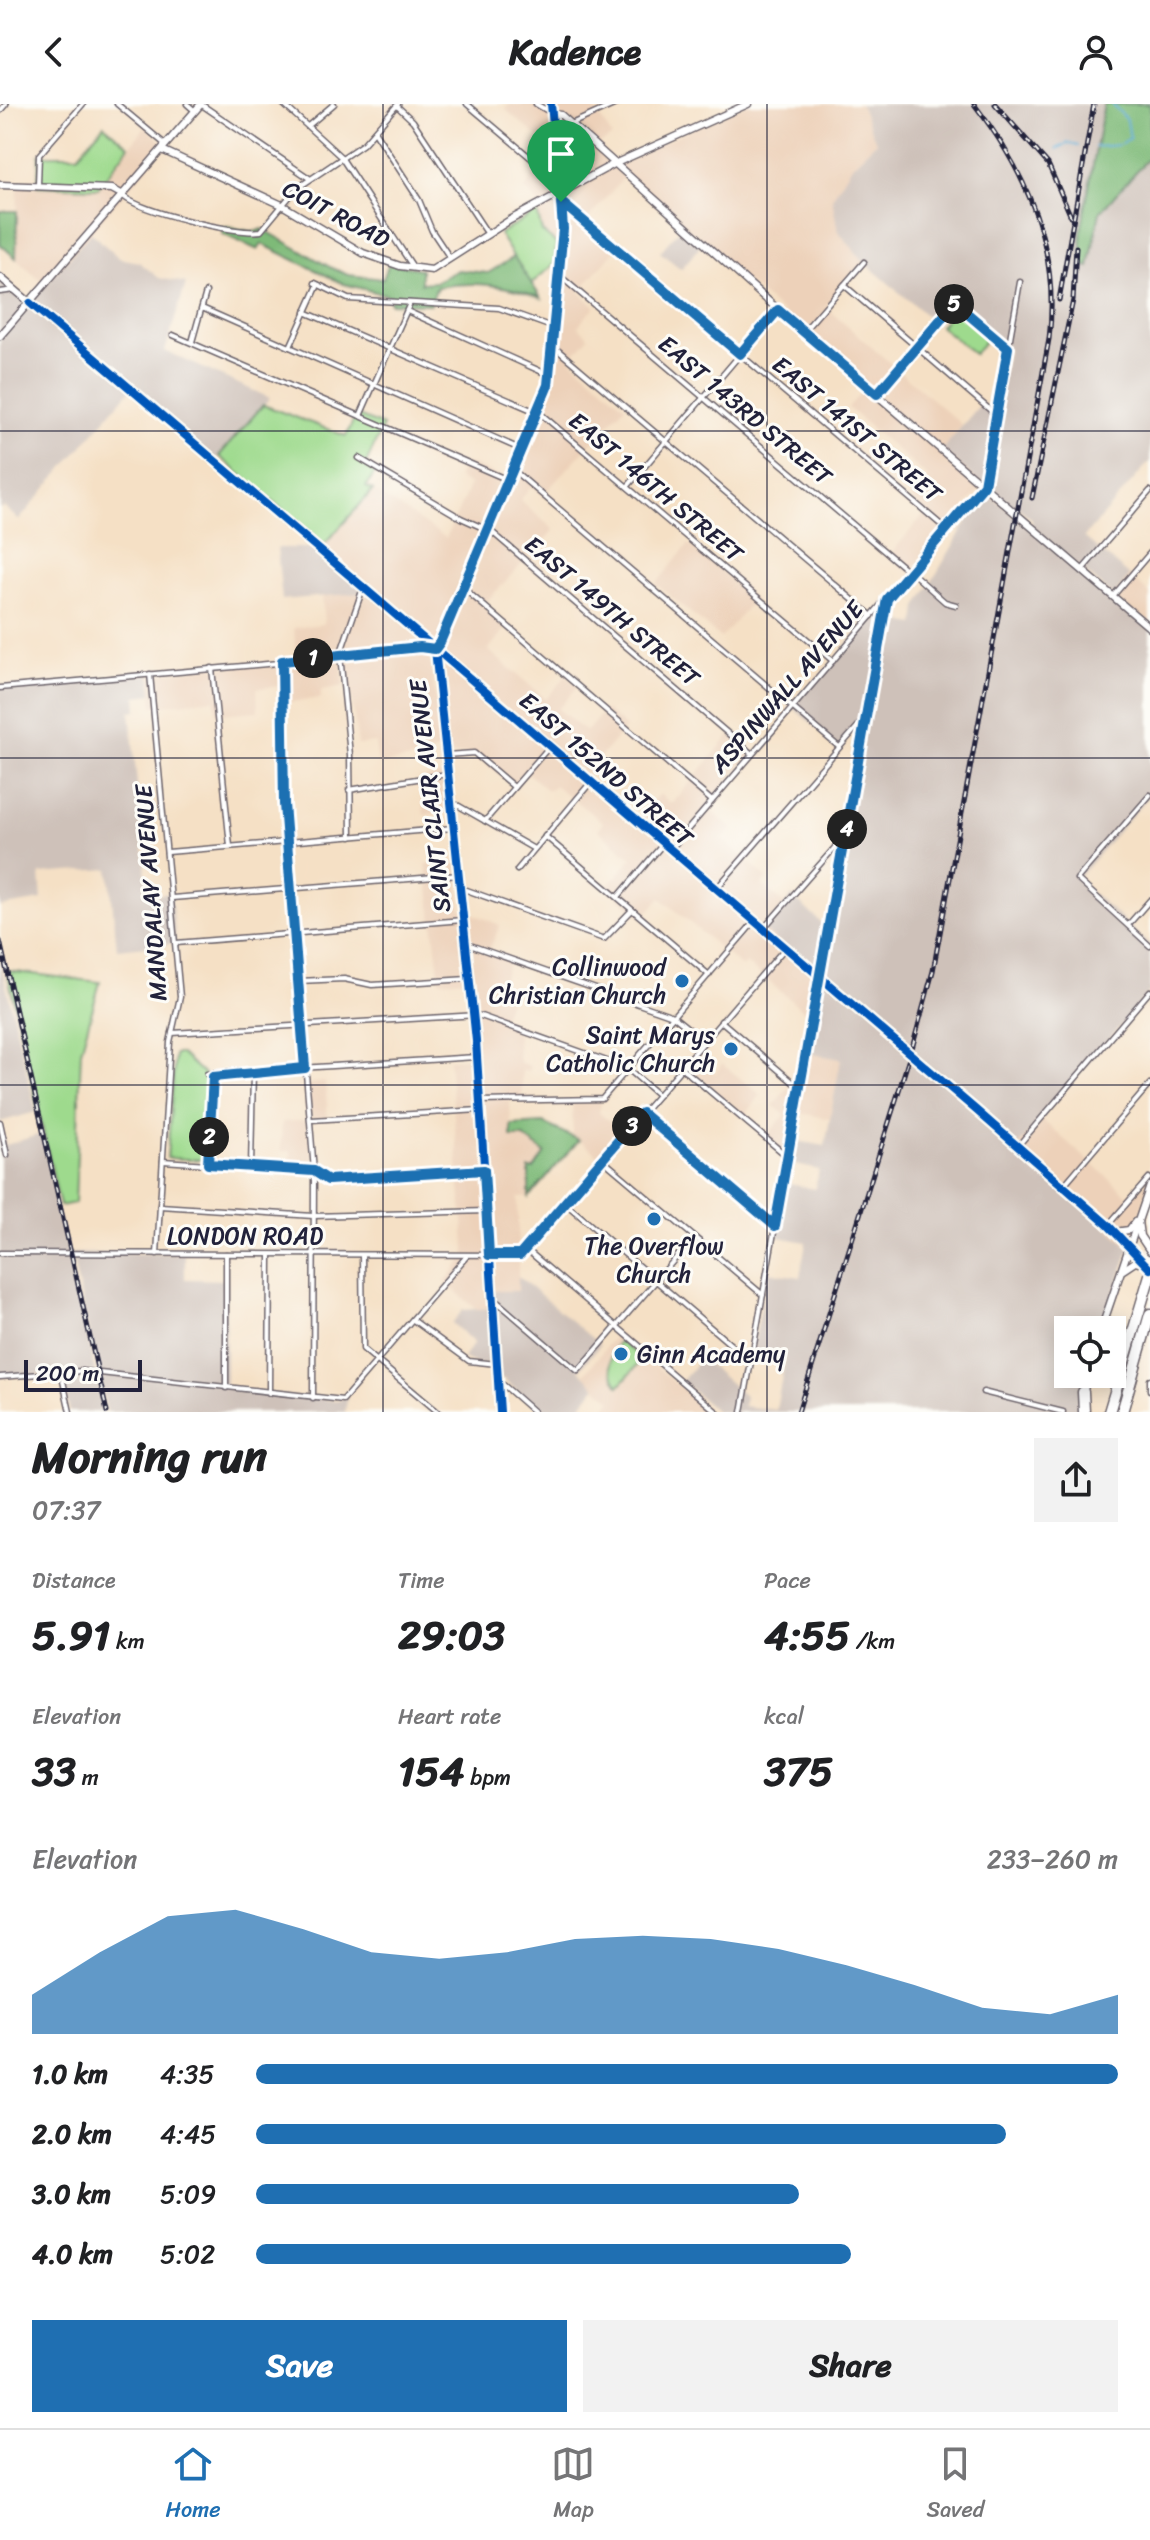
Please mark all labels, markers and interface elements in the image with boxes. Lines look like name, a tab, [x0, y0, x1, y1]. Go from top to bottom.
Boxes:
text: Kadence	[509, 20, 641, 84]
icon: back	[32, 30, 76, 74]
icon: person	[1074, 30, 1118, 74]
pin	[527, 120, 595, 202]
icon: arrive	[539, 132, 583, 176]
street label: COIT ROAD	[275, 168, 398, 260]
pin: 5	[934, 284, 974, 324]
text: 5	[947, 284, 961, 323]
street label: EAST 143RD STREET	[648, 324, 843, 497]
street label: EAST 141ST STREET	[762, 345, 953, 514]
street label: EAST 146TH STREET	[559, 401, 754, 574]
street label: EAST 149TH STREET	[515, 525, 710, 698]
street label: ASPINWALL AVENUE	[699, 590, 876, 784]
pin: 1	[293, 638, 333, 678]
text: 1	[308, 638, 318, 677]
street label: SAINT CLAIR AVENUE	[397, 676, 463, 915]
street label: EAST 152ND STREET	[509, 681, 704, 858]
street label: MANDALAY AVENUE	[122, 782, 180, 1003]
pin: 4	[827, 809, 867, 849]
text: 4	[840, 809, 854, 848]
place label: Collinwood Christian Church	[489, 946, 667, 1016]
marker: Collinwood Christian Church	[673, 972, 691, 990]
place label: Saint Marys Catholic Church	[546, 1014, 715, 1084]
marker: Saint Marys Catholic Church	[722, 1040, 740, 1058]
pin: 3	[612, 1106, 652, 1146]
text: 3	[626, 1106, 638, 1145]
pin: 2	[189, 1117, 229, 1157]
text: 2	[203, 1117, 215, 1156]
marker: The Overflow Church	[645, 1210, 663, 1228]
street label: LONDON ROAD	[167, 1215, 323, 1257]
place label: The Overflow Church	[584, 1225, 724, 1295]
map controls	[1054, 1316, 1126, 1388]
button: locate	[1054, 1316, 1126, 1388]
place label: Ginn Academy	[637, 1333, 786, 1375]
marker: Ginn Academy	[612, 1345, 630, 1363]
text: 200 m	[36, 1354, 99, 1393]
scale bar	[24, 1356, 142, 1392]
text: Morning run	[32, 1418, 267, 1496]
button: share	[1034, 1438, 1118, 1522]
text: 07:37	[32, 1487, 100, 1533]
text: Distance	[32, 1561, 116, 1600]
text: Time	[398, 1561, 445, 1600]
text: Pace	[764, 1561, 811, 1600]
text: 5.91	[32, 1600, 110, 1671]
text: 29:03	[398, 1600, 505, 1671]
text: 4:55	[764, 1600, 850, 1671]
text: km	[110, 1622, 145, 1661]
text: /km	[850, 1622, 895, 1661]
text: Elevation	[32, 1697, 121, 1736]
text: Heart rate	[398, 1697, 501, 1736]
text: kcal	[764, 1697, 804, 1736]
text: 33	[32, 1736, 76, 1807]
text: 154	[398, 1736, 465, 1807]
text: 375	[764, 1736, 833, 1807]
text: m	[76, 1758, 99, 1797]
text: bpm	[465, 1758, 511, 1797]
text: Elevation	[32, 1836, 137, 1882]
text: 233–260 m	[987, 1836, 1118, 1882]
text: 1.0 km	[32, 2051, 108, 2097]
text: 4:35	[160, 2051, 214, 2097]
text: 2.0 km	[32, 2111, 112, 2157]
text: 4:45	[160, 2111, 216, 2157]
text: 3.0 km	[32, 2171, 111, 2217]
text: 5:09	[160, 2171, 216, 2217]
text: 4.0 km	[32, 2231, 113, 2277]
text: 5:02	[160, 2231, 215, 2277]
button: Save	[32, 2320, 567, 2412]
button: Share	[583, 2320, 1118, 2412]
tab: Home	[166, 2442, 220, 2529]
tab: Map	[551, 2442, 595, 2529]
tab: Saved	[926, 2442, 984, 2529]

